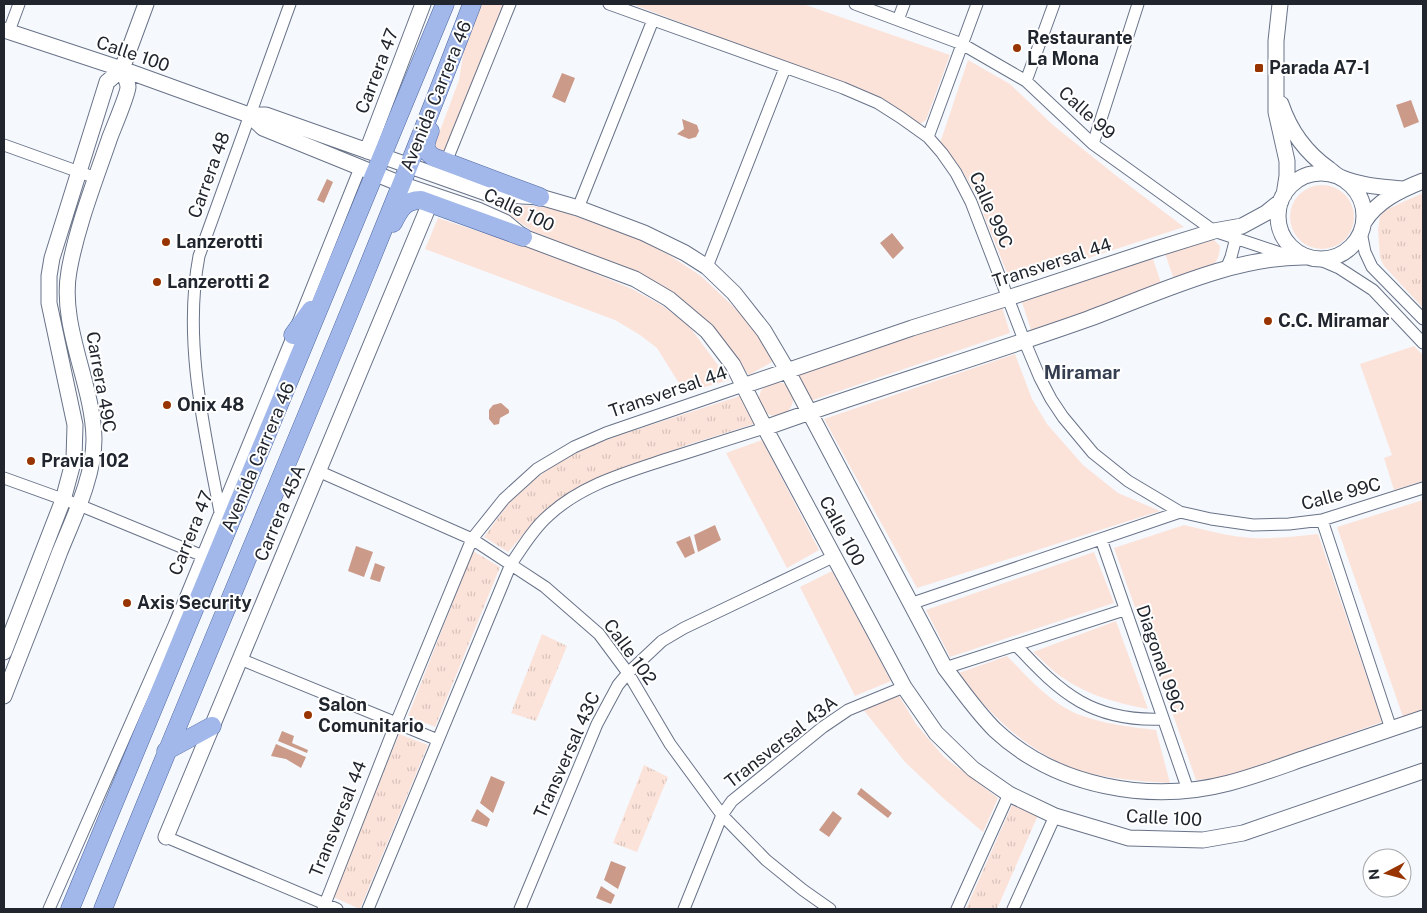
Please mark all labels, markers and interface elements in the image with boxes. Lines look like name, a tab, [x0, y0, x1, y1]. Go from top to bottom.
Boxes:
street label: Avenida Carrera 46	[396, 17, 475, 174]
street label: Carrera 47	[351, 25, 402, 116]
place label: Restaurante La Mona	[1027, 27, 1133, 69]
street label: Calle 100	[94, 31, 173, 76]
marker: Restaurante La Mona	[1011, 42, 1023, 54]
place label: Parada A7-1	[1269, 57, 1370, 78]
marker: Parada A7-1	[1253, 62, 1265, 74]
street label: Calle 99	[1055, 82, 1120, 144]
street label: Carrera 48	[183, 129, 234, 221]
street label: Calle 99C	[965, 168, 1018, 251]
street label: Calle 100	[480, 183, 558, 236]
place label: Lanzerotti	[176, 231, 263, 252]
street label: Transversal 44	[990, 233, 1114, 292]
marker: Lanzerotti	[160, 236, 172, 248]
place label: Lanzerotti 2	[167, 271, 269, 292]
marker: Lanzerotti 2	[151, 276, 163, 288]
place label: C.C. Miramar	[1278, 310, 1390, 331]
marker: C.C. Miramar	[1262, 315, 1274, 327]
street label: Carrera 49C	[82, 330, 121, 434]
street label: Transversal 44	[606, 361, 730, 422]
district label: Miramar	[1044, 361, 1120, 383]
street label: Avenida Carrera 46	[216, 379, 299, 535]
place label: Onix 48	[177, 394, 244, 415]
marker: Onix 48	[161, 399, 173, 411]
place label: Pravia 102	[41, 450, 129, 471]
marker: Pravia 102	[25, 455, 37, 467]
street label: Carrera 45A	[250, 461, 309, 564]
street label: Calle 99C	[1299, 473, 1383, 514]
street label: Carrera 47	[164, 487, 217, 578]
street label: Calle 100	[815, 492, 870, 569]
place label: Axis Security	[137, 592, 252, 613]
marker: Axis Security	[121, 597, 133, 609]
street label: Diagonal 99C	[1132, 602, 1189, 716]
street label: Calle 102	[600, 615, 661, 689]
street label: Transversal 43C	[529, 688, 604, 821]
street label: Transversal 43A	[720, 691, 841, 792]
place label: Salon Comunitario	[318, 694, 424, 736]
marker: Salon Comunitario	[302, 709, 314, 721]
street label: Transversal 44	[305, 758, 370, 880]
street label: Calle 100	[1125, 805, 1203, 830]
north arrow	[1362, 848, 1412, 898]
text: N	[1366, 868, 1383, 881]

